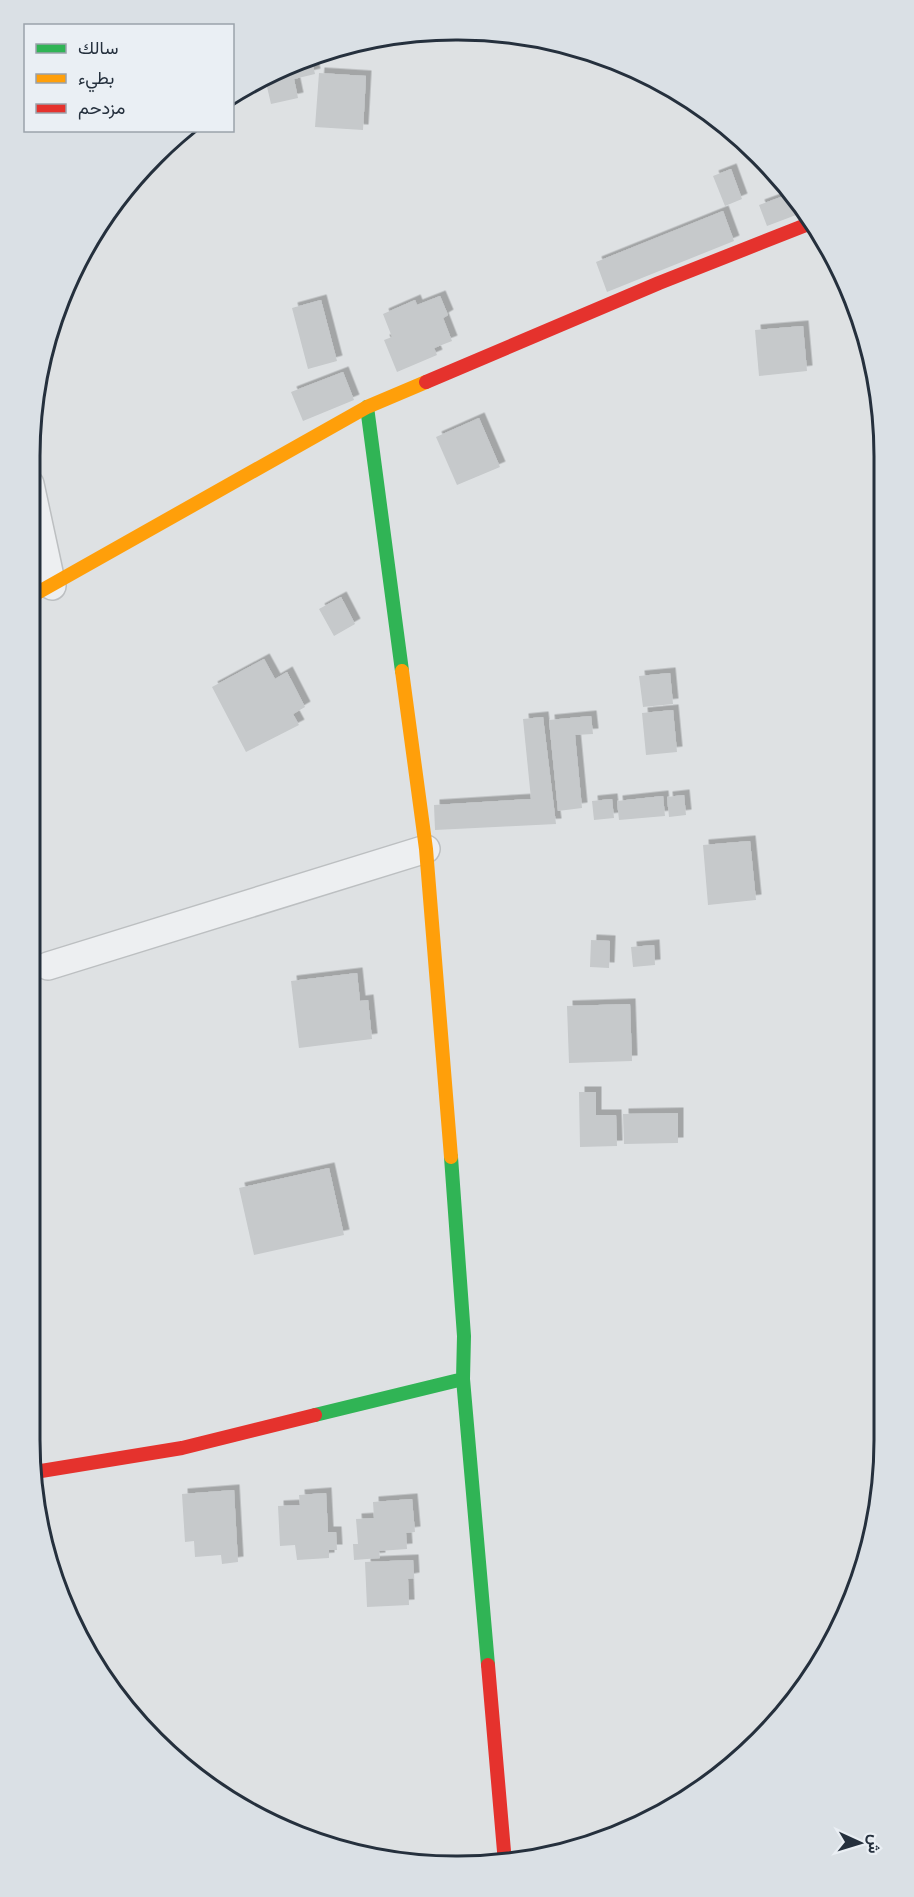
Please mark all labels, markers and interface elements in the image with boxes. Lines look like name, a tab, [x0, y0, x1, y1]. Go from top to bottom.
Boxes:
legend	[24, 24, 234, 132]
text: سالك	[78, 37, 118, 59]
text: بطيء	[78, 67, 114, 93]
text: مزدحم	[78, 97, 125, 120]
north arrow	[830, 1813, 890, 1873]
text: ش	[864, 1834, 885, 1854]

